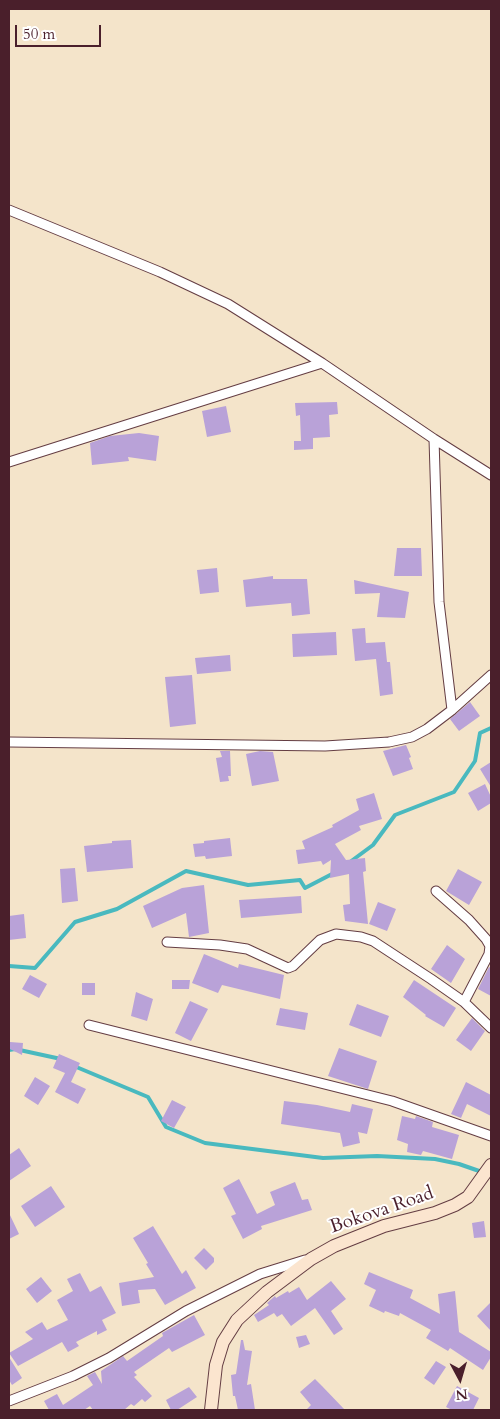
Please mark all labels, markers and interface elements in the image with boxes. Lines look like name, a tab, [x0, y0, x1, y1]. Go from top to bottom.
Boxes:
scale bar	[18, 15, 104, 47]
text: 50 m	[23, 24, 55, 44]
street label: Bokova Road	[327, 1183, 437, 1239]
north arrow	[435, 1354, 485, 1404]
text: N	[455, 1384, 469, 1404]

